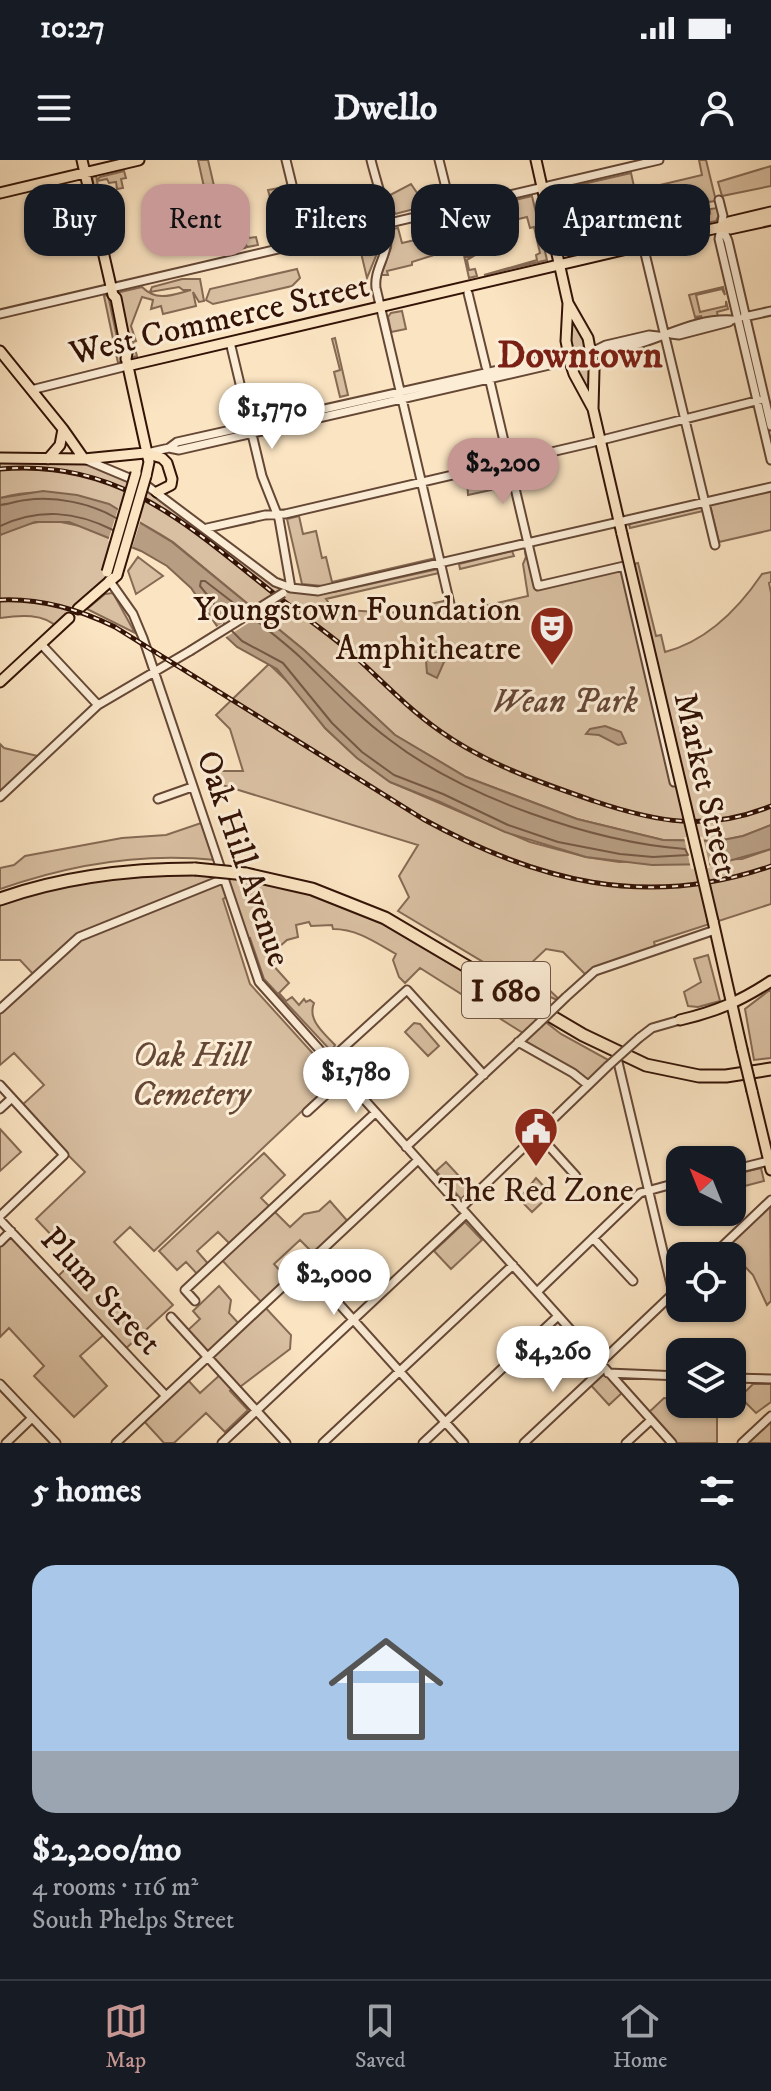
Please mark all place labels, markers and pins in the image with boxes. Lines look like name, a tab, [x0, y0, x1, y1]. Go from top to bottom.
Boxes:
pin: $1,770	[207, 383, 337, 451]
pin: $2,200	[438, 438, 568, 506]
place label: Youngstown Foundation Amphitheatre	[193, 589, 521, 670]
theatre icon: Youngstown Foundation Amphitheatre	[528, 604, 576, 667]
pin: $1,780	[291, 1047, 421, 1115]
public building icon: The Red Zone	[512, 1105, 560, 1168]
place label: The Red Zone	[438, 1170, 634, 1212]
pin: $2,000	[269, 1249, 399, 1317]
pin: $4,260	[488, 1326, 618, 1394]

